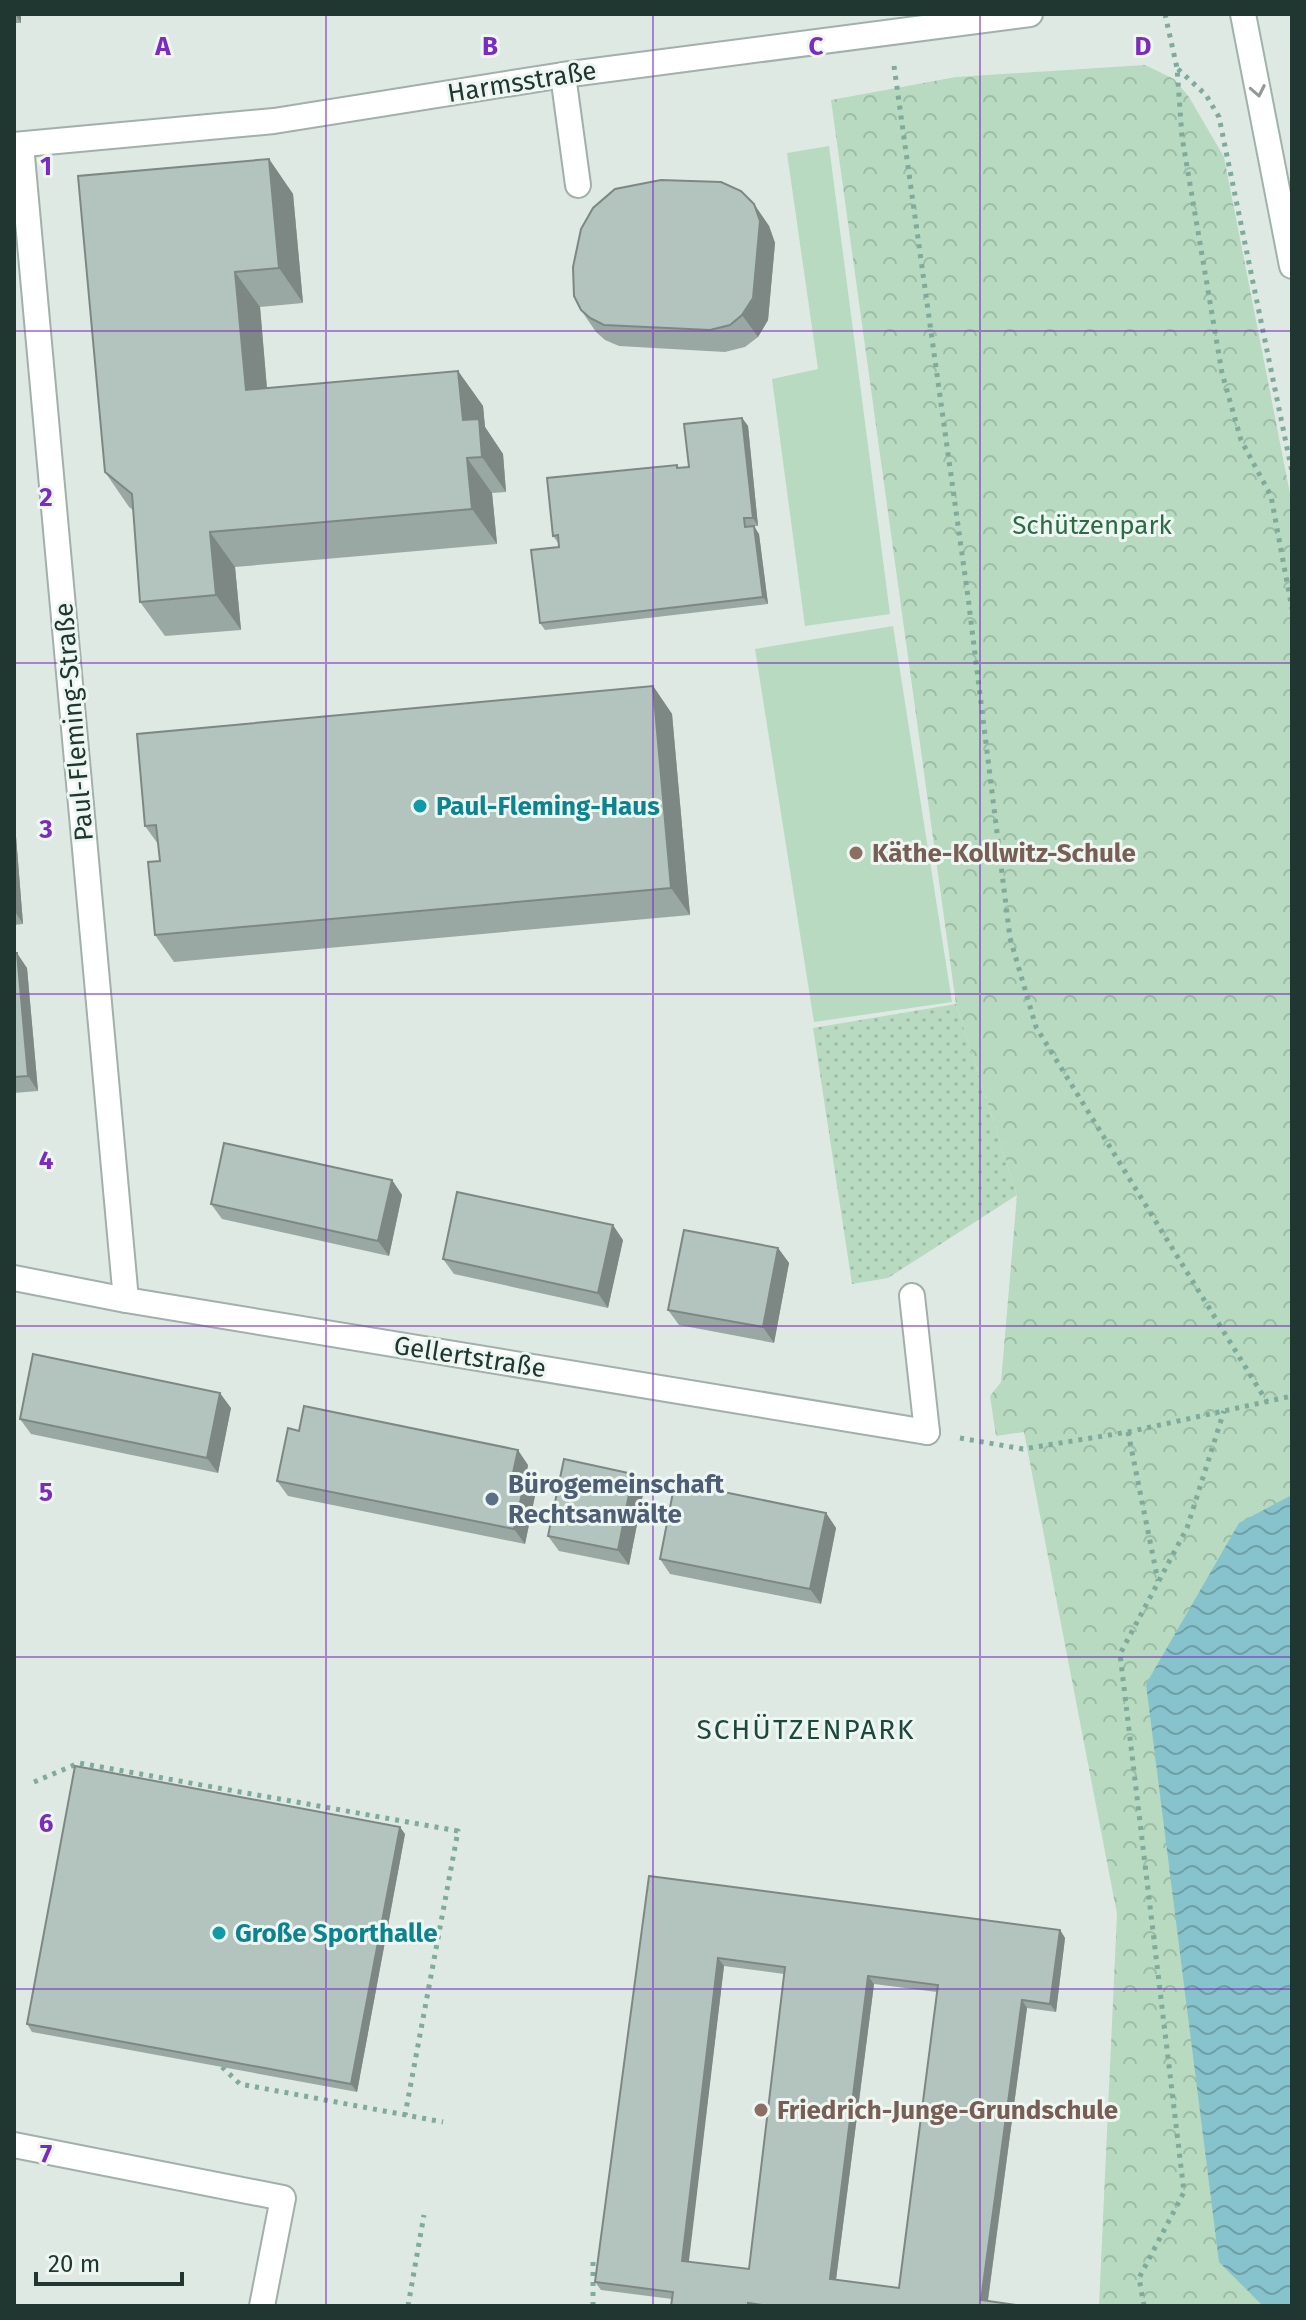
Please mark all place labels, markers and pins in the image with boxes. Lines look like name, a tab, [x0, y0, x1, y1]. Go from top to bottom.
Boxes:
place label: Paul-Fleming-Haus	[436, 791, 660, 822]
marker: Paul-Fleming-Haus	[411, 797, 429, 815]
place label: Käthe-Kollwitz-Schule	[872, 838, 1136, 869]
marker: Käthe-Kollwitz-Schule	[847, 844, 865, 862]
place label: Bürogemeinschaft Rechtsanwälte	[508, 1469, 725, 1530]
marker: Bürogemeinschaft Rechtsanwälte	[483, 1490, 501, 1508]
place label: Große Sporthalle	[235, 1918, 438, 1949]
marker: Große Sporthalle	[210, 1924, 228, 1942]
place label: Friedrich-Junge-Grundschule	[777, 2095, 1118, 2126]
marker: Friedrich-Junge-Grundschule	[752, 2101, 770, 2119]

